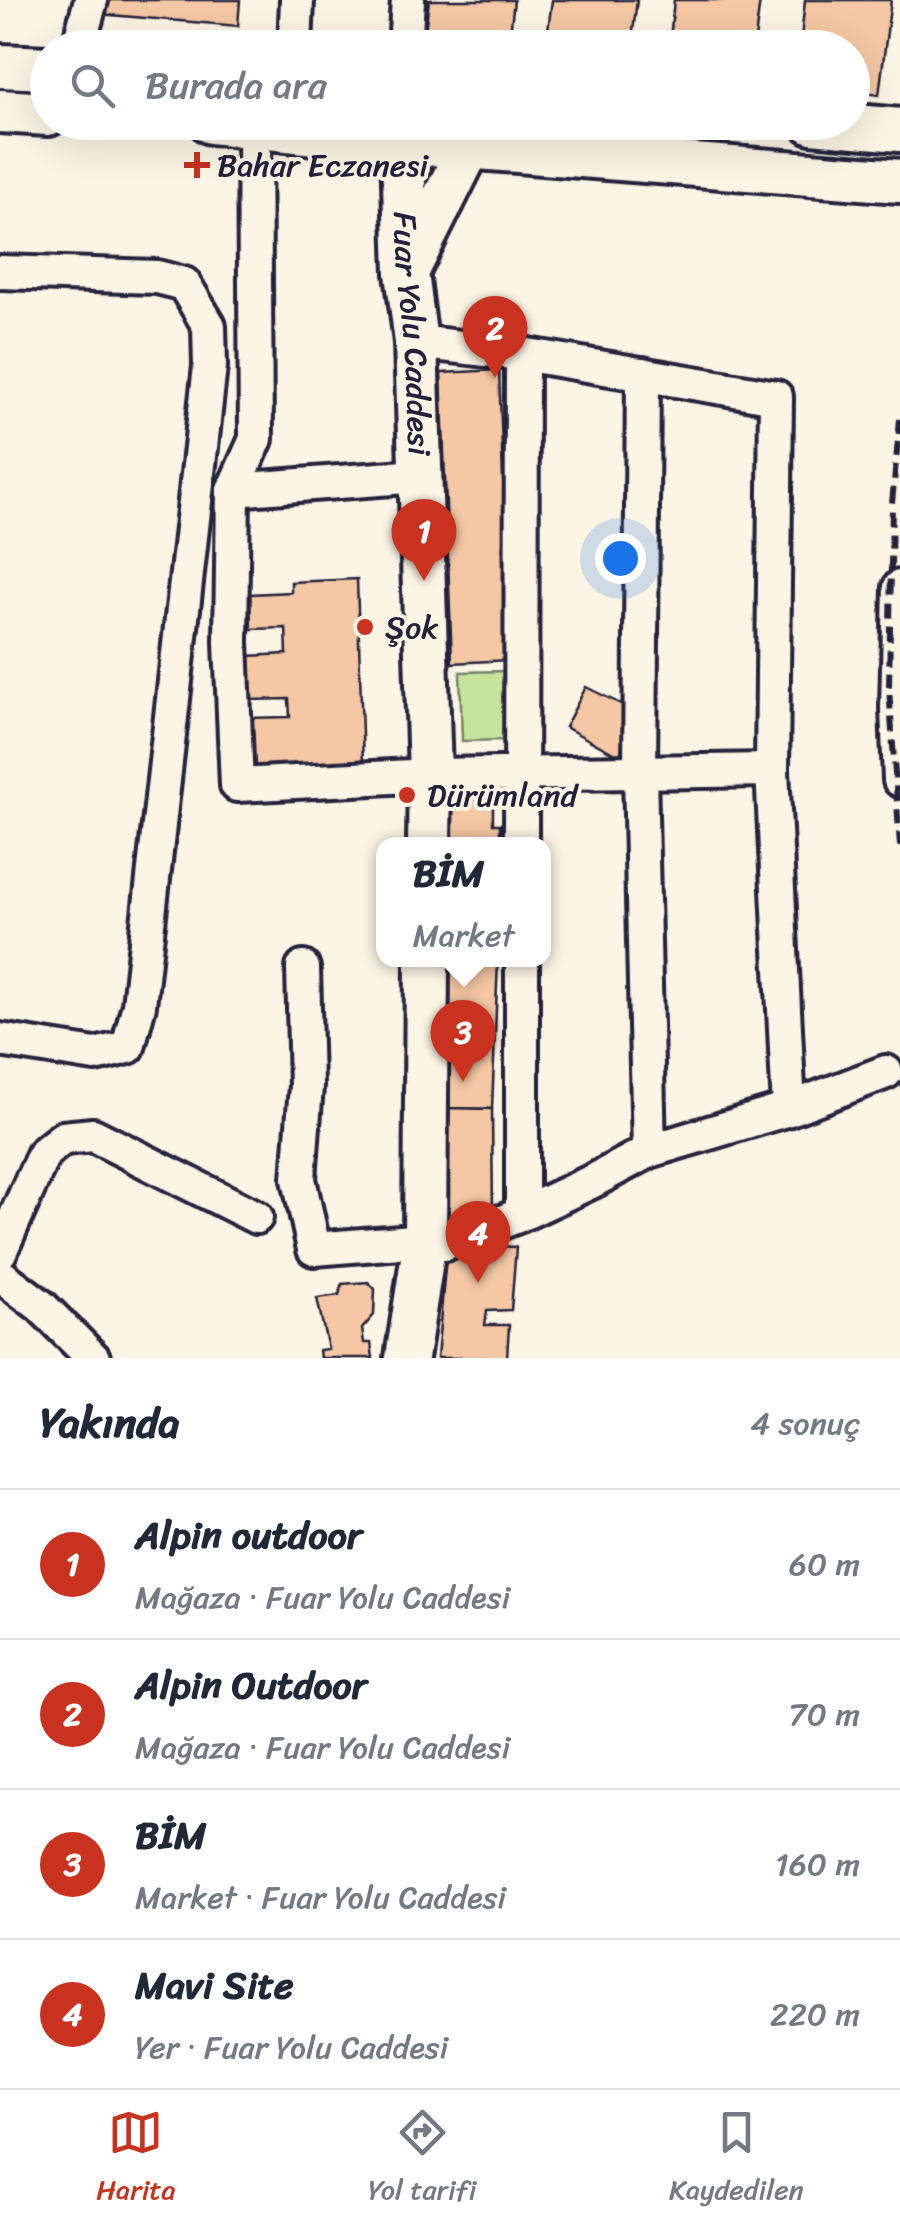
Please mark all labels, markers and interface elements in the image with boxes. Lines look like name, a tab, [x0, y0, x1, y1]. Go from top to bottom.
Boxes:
search box	[30, 30, 870, 140]
text: Burada ara	[145, 52, 327, 119]
icon: search	[65, 58, 120, 113]
place label: Bahar Eczanesi	[217, 137, 429, 194]
marker: Bahar Eczanesi	[186, 154, 208, 176]
street label: Fuar Yolu Caddesi	[376, 211, 448, 458]
pin: 2	[462, 296, 528, 378]
pin: 1	[392, 498, 456, 581]
your location	[595, 533, 646, 584]
place label: Şok	[385, 599, 439, 656]
marker: Şok	[354, 616, 376, 638]
place label: Dürümland	[427, 767, 580, 824]
marker: Dürümland	[396, 784, 418, 806]
popup	[376, 837, 551, 967]
text: BİM	[413, 840, 484, 907]
text: Market	[413, 907, 514, 964]
pin: 3	[430, 1000, 496, 1082]
pin: 4	[446, 1200, 510, 1283]
text: Yakında	[40, 1386, 180, 1460]
text: 4 sonuç	[750, 1395, 860, 1452]
text: Alpin outdoor	[135, 1502, 362, 1569]
text: 1	[66, 1536, 79, 1593]
text: 60 m	[789, 1536, 860, 1593]
text: Mağaza · Fuar Yolu Caddesi	[135, 1569, 510, 1626]
text: Alpin Outdoor	[135, 1652, 367, 1719]
text: 2	[63, 1686, 82, 1743]
text: 70 m	[789, 1686, 860, 1743]
text: Mağaza · Fuar Yolu Caddesi	[135, 1719, 510, 1776]
text: BİM	[135, 1802, 207, 1869]
text: 3	[64, 1836, 81, 1893]
text: 160 m	[775, 1836, 860, 1893]
text: Market · Fuar Yolu Caddesi	[135, 1869, 506, 1926]
text: Mavi Site	[135, 1952, 294, 2019]
text: 4	[62, 1986, 83, 2043]
text: 220 m	[770, 1986, 860, 2043]
text: Yer · Fuar Yolu Caddesi	[135, 2019, 448, 2076]
tab: Harita	[96, 2105, 176, 2214]
tab: Yol tarifi	[368, 2105, 476, 2214]
tab: Kaydedilen	[669, 2105, 804, 2214]

